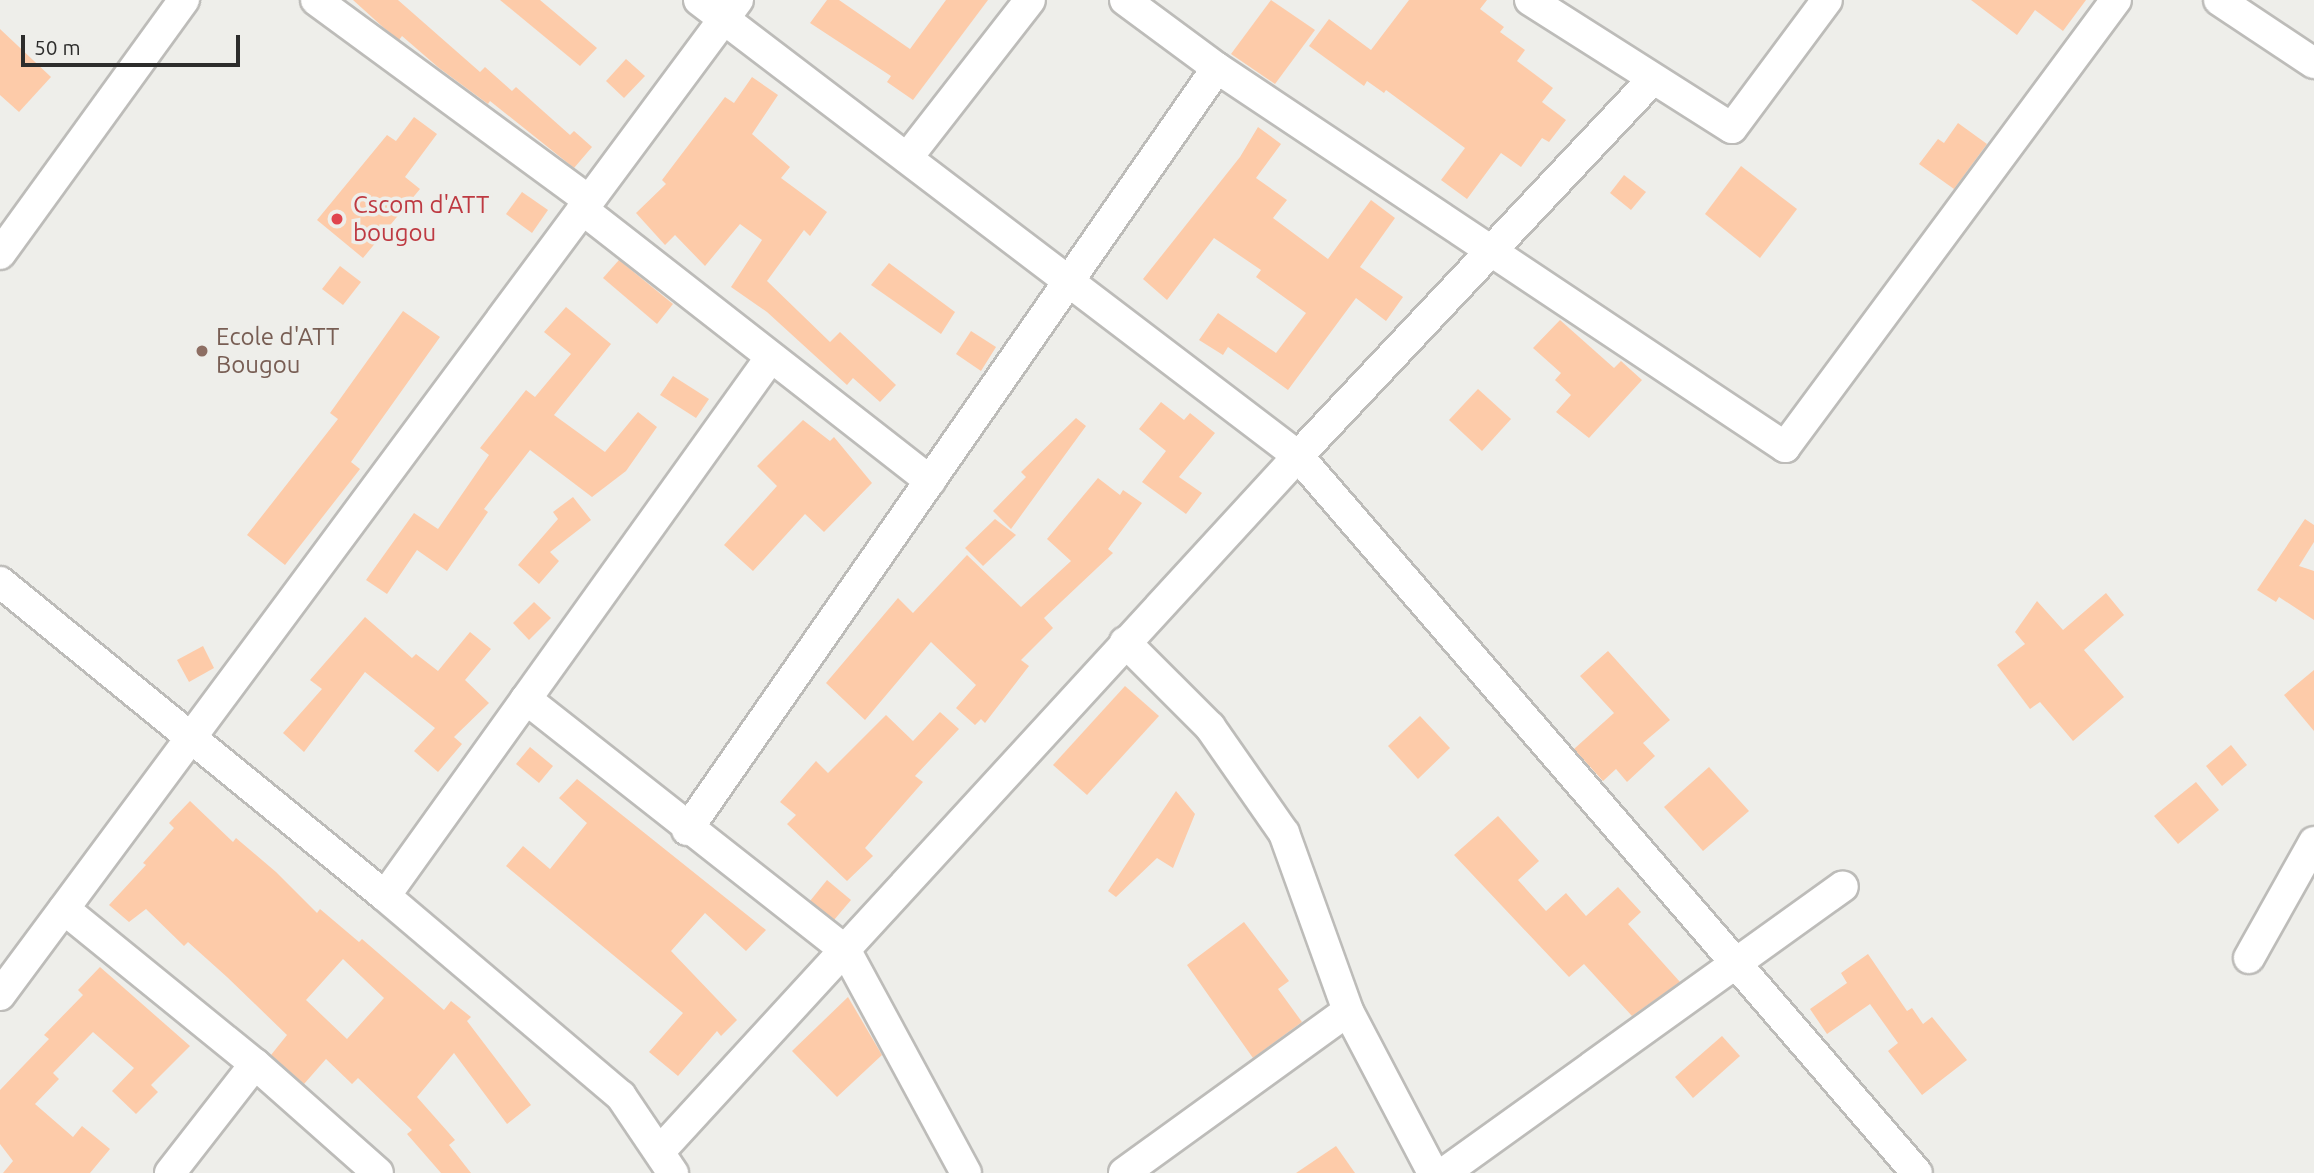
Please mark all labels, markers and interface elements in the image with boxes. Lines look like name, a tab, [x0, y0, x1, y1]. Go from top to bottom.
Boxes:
scale bar	[24, 21, 243, 65]
text: 50 m	[34, 35, 81, 59]
place label: Cscom d'ATT bougou	[353, 191, 489, 247]
marker: Cscom d'ATT bougou	[327, 209, 347, 229]
place label: Ecole d'ATT Bougou	[216, 323, 339, 379]
marker: Ecole d'ATT Bougou	[194, 343, 210, 359]

